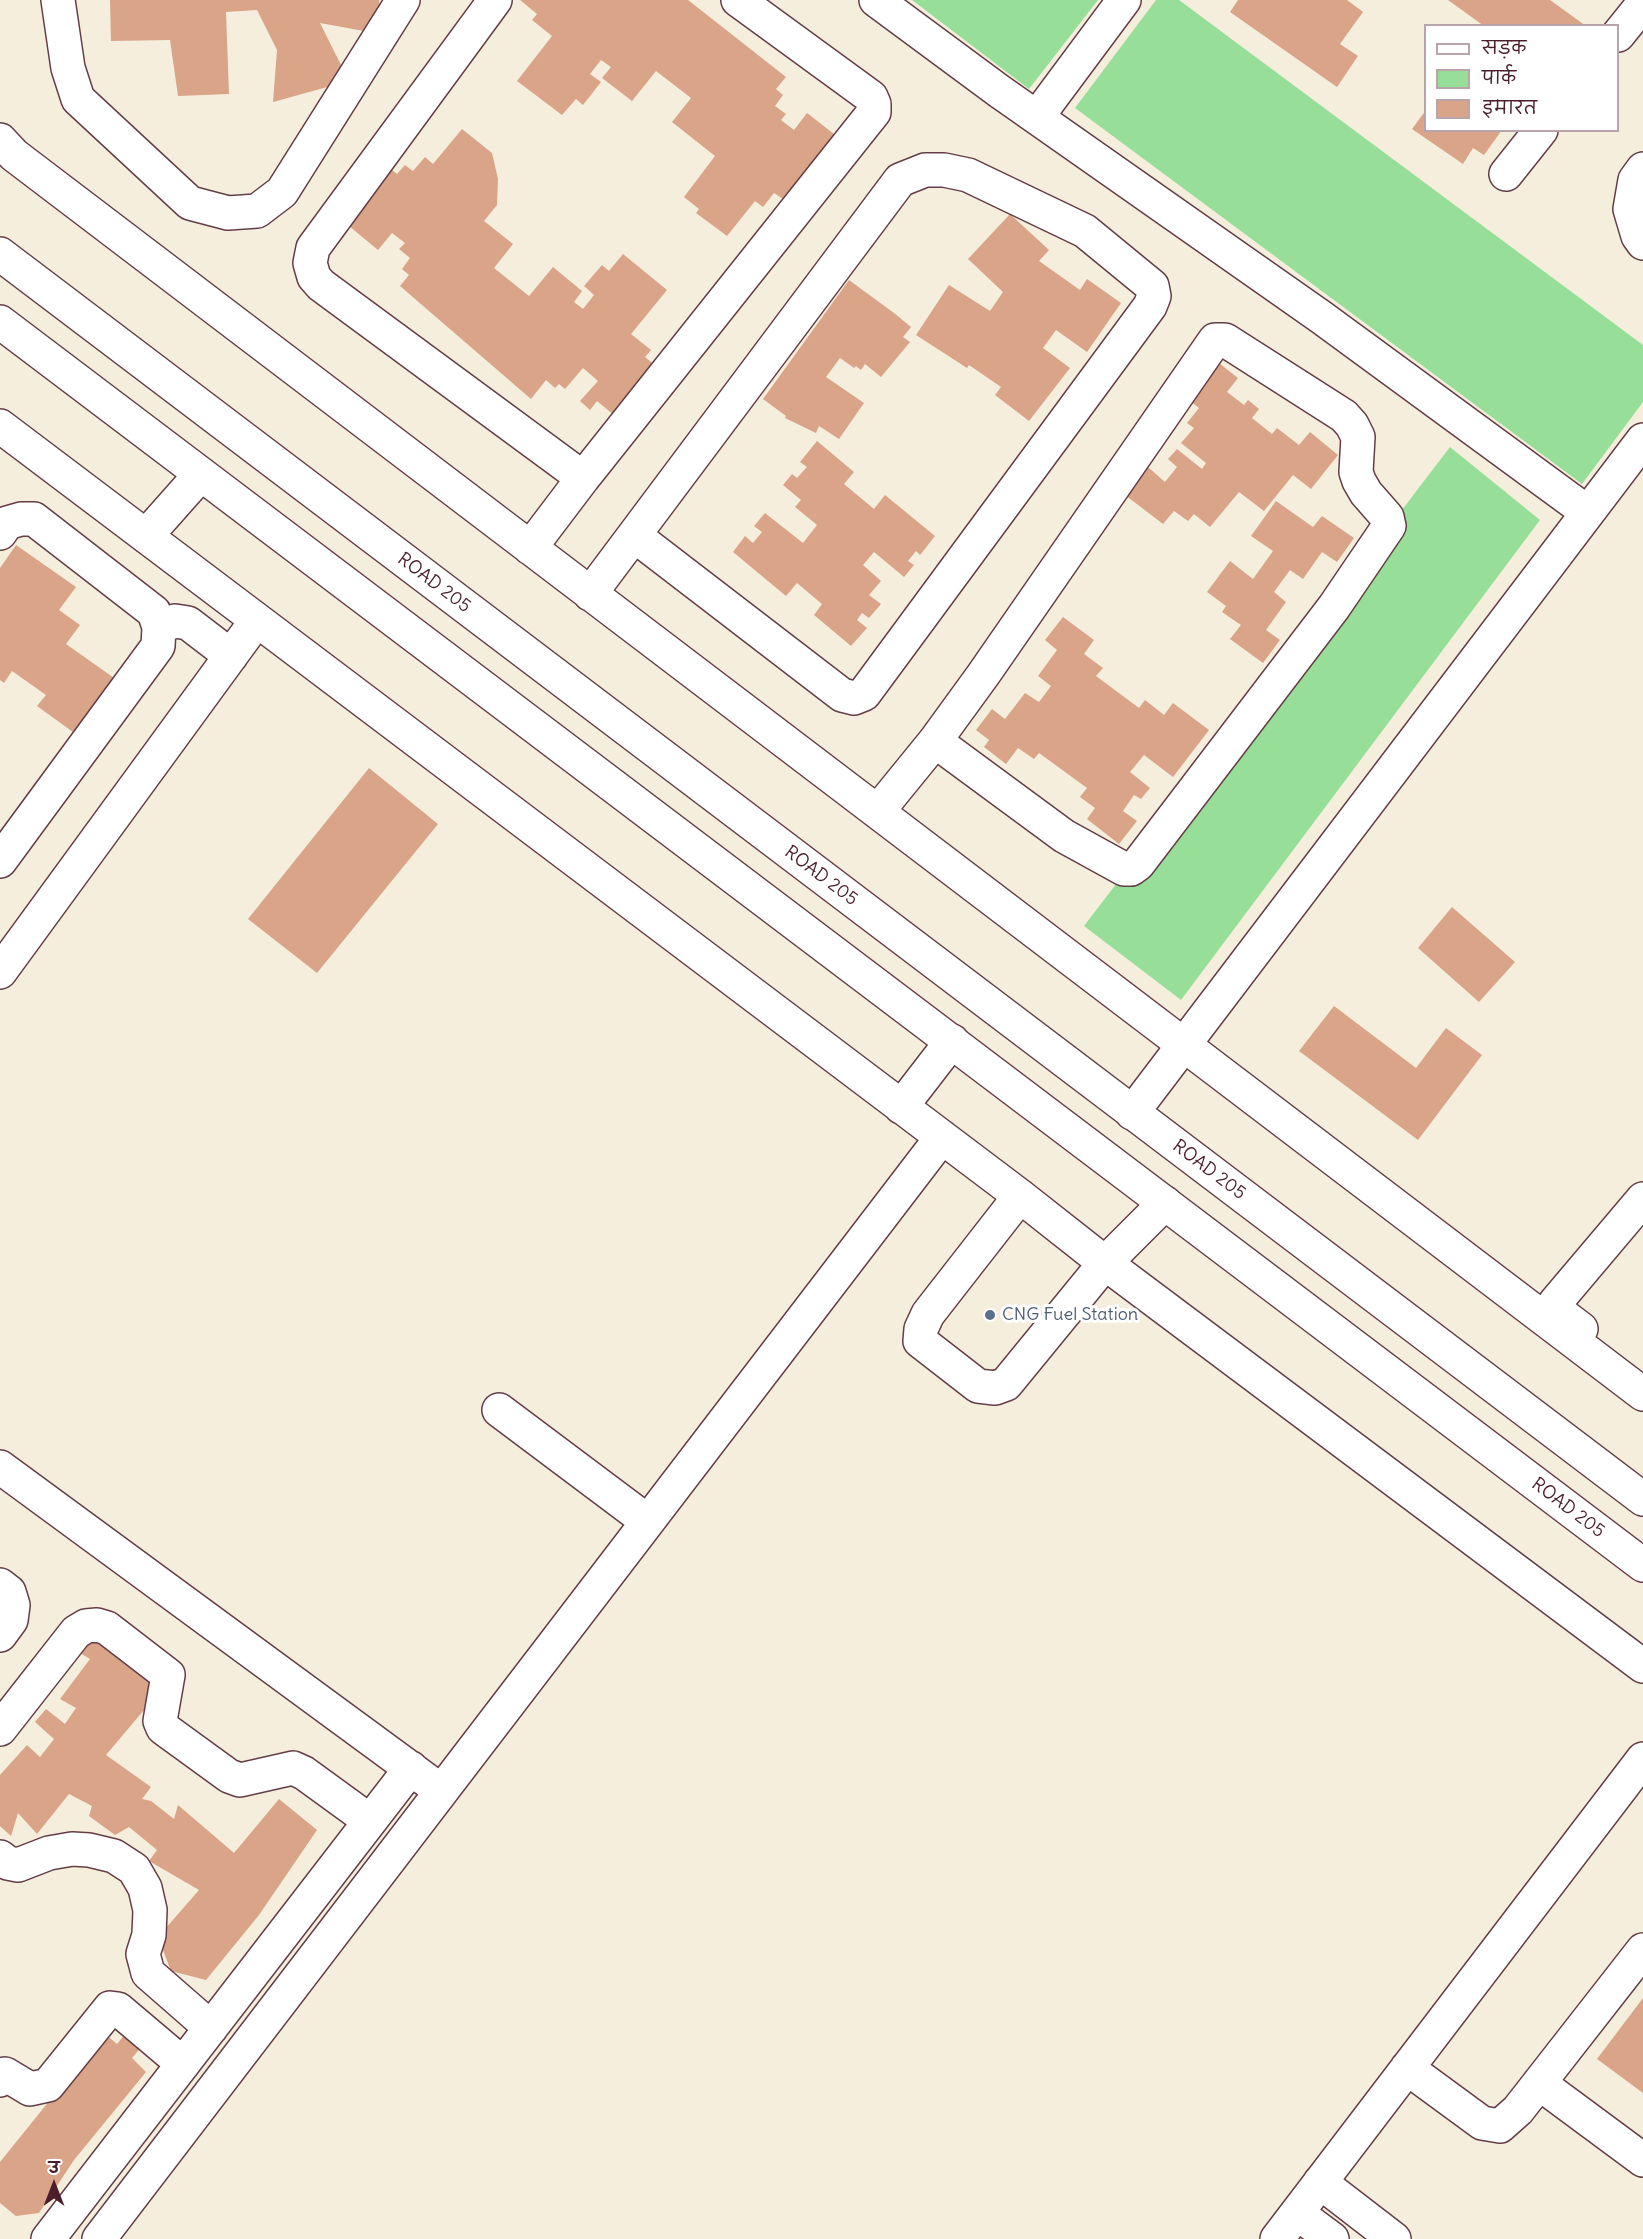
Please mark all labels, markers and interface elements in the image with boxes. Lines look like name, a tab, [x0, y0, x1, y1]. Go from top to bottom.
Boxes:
legend	[1424, 24, 1619, 132]
text: सड़क	[1482, 36, 1526, 59]
text: पार्क	[1482, 66, 1516, 89]
text: इमारत	[1482, 96, 1537, 119]
street label: ROAD 205	[393, 549, 475, 617]
street label: ROAD 205	[780, 842, 862, 910]
street label: ROAD 205	[1168, 1136, 1250, 1204]
place label: CNG Fuel Station	[1002, 1304, 1138, 1326]
marker: CNG Fuel Station	[983, 1308, 997, 1322]
street label: ROAD 205	[1527, 1474, 1609, 1542]
north arrow	[24, 2155, 84, 2215]
text: उ	[49, 2157, 59, 2177]

